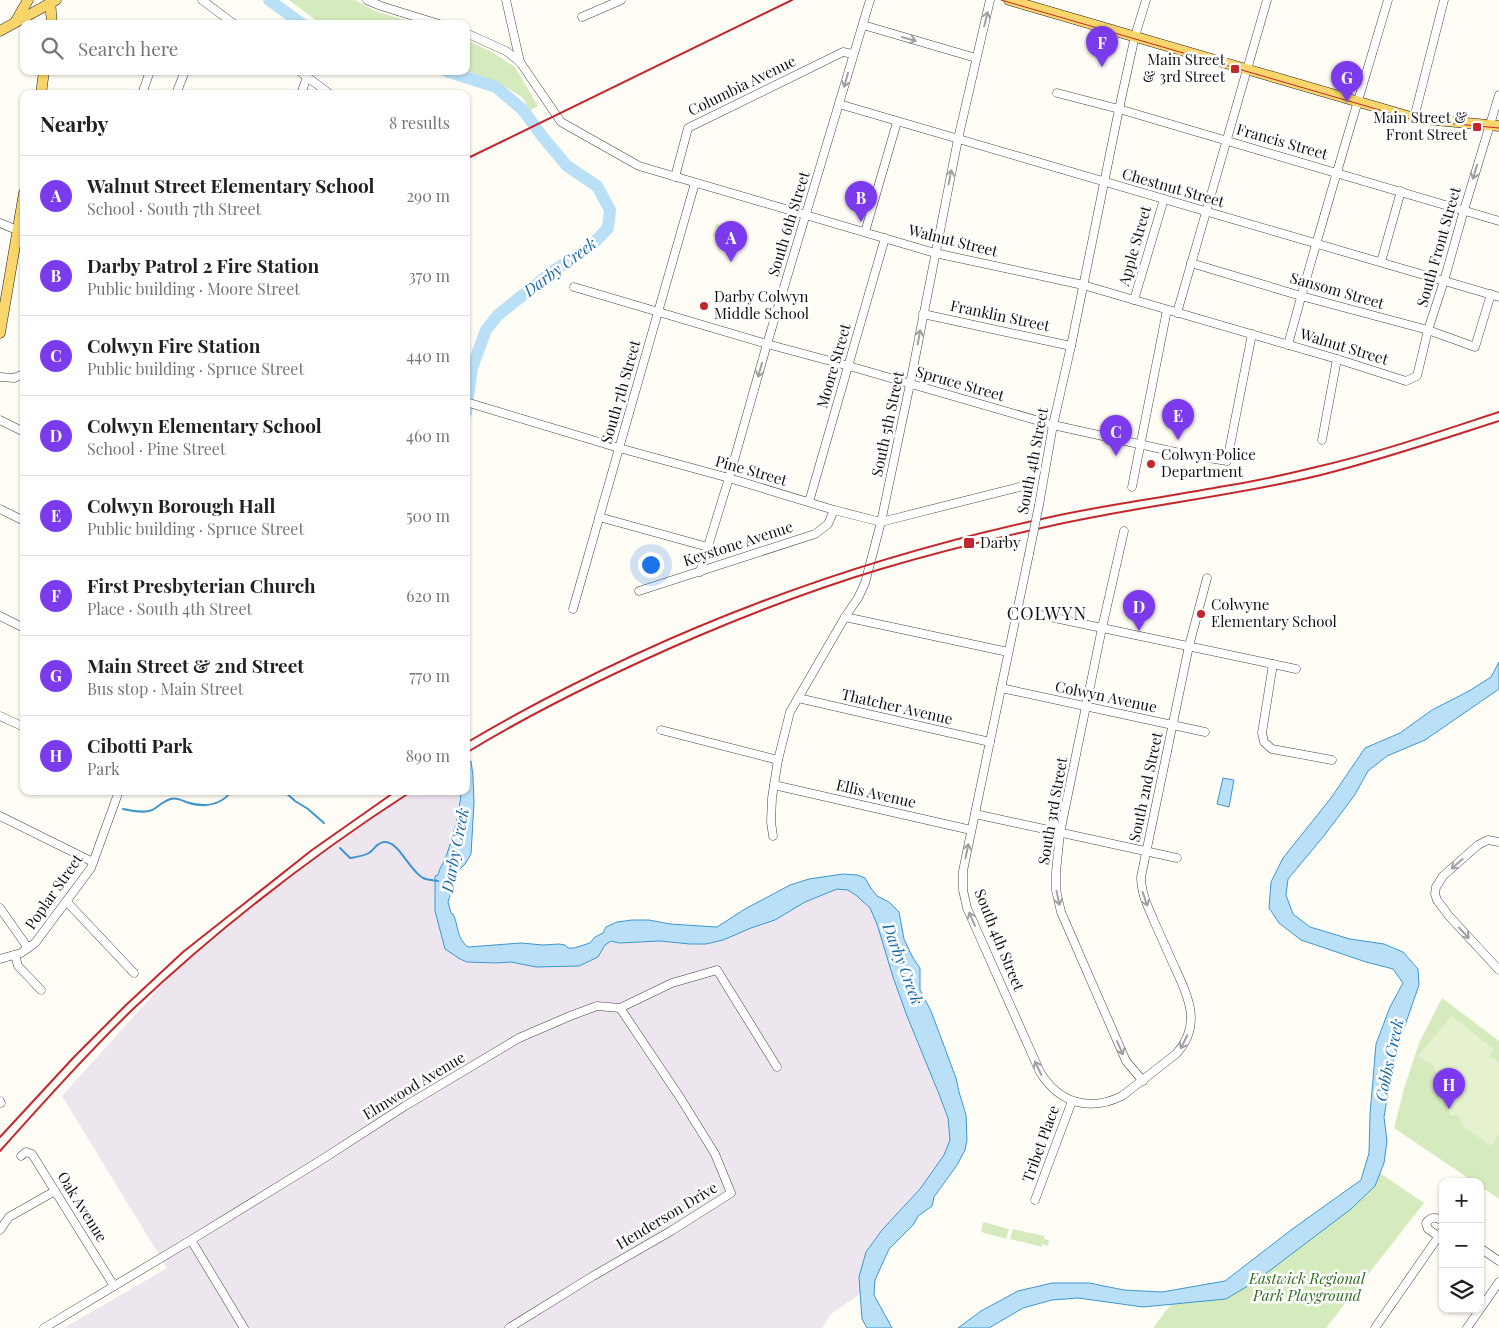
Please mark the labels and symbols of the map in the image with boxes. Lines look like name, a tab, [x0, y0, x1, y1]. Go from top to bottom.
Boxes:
one-way arrow	[982, 11, 991, 27]
pin: F	[1086, 26, 1118, 67]
one-way arrow	[901, 34, 917, 44]
place label: Main Street & 3rd Street	[1143, 49, 1226, 86]
street label: Columbia Avenue	[684, 50, 799, 120]
pin: G	[1331, 61, 1363, 102]
marker: Main Street & 3rd Street	[1229, 63, 1241, 75]
one-way arrow	[840, 72, 850, 88]
place label: Main Street & Front Street	[1373, 107, 1468, 144]
street label: Francis Street	[1234, 118, 1331, 164]
marker: Main Street & Front Street	[1471, 121, 1483, 133]
street label: Chestnut Street	[1120, 163, 1227, 211]
one-way arrow	[1470, 164, 1479, 179]
street label: South 6th Street	[763, 168, 814, 279]
one-way arrow	[946, 170, 955, 186]
pin: B	[845, 181, 877, 222]
street label: South Front Street	[1411, 184, 1465, 309]
street label: Apple Street	[1113, 203, 1155, 289]
street label: Walnut Street	[906, 219, 1001, 261]
pin: A	[715, 221, 747, 262]
water label: Darby Creek	[518, 232, 600, 301]
street label: Sansom Street	[1288, 267, 1387, 313]
place label: Darby Colwyn Middle School	[714, 286, 809, 323]
street label: Franklin Street	[949, 295, 1052, 335]
marker: Darby Colwyn Middle School	[698, 300, 710, 312]
street label: Moore Street	[811, 320, 855, 410]
street label: Walnut Street	[1297, 323, 1392, 369]
one-way arrow	[915, 329, 924, 345]
street label: South 7th Street	[596, 337, 645, 446]
street label: Spruce Street	[914, 361, 1007, 405]
one-way arrow	[755, 362, 764, 378]
street label: South 5th Street	[866, 369, 908, 478]
pin: E	[1162, 399, 1194, 440]
street label: South 4th Street	[1012, 405, 1052, 516]
pin: C	[1100, 415, 1132, 456]
place label: Colwyn Police Department	[1161, 444, 1256, 481]
street label: Pine Street	[713, 450, 790, 490]
marker: Colwyn Police Department	[1145, 458, 1157, 470]
street label: Keystone Avenue	[680, 516, 795, 570]
place label: Darby	[980, 532, 1021, 552]
marker: Darby	[962, 536, 976, 550]
your location	[638, 552, 664, 578]
pin: D	[1123, 590, 1155, 631]
place label: Colwyne Elementary School	[1211, 594, 1337, 631]
district label: COLWYN	[1007, 601, 1087, 625]
marker: Colwyne Elementary School	[1195, 608, 1207, 620]
street label: Colwyn Avenue	[1054, 675, 1159, 717]
street label: Thatcher Avenue	[840, 684, 955, 729]
street label: South 2nd Street	[1124, 729, 1167, 844]
street label: South 3rd Street	[1033, 755, 1071, 866]
street label: Ellis Avenue	[834, 774, 918, 812]
water label: Darby Creek	[436, 806, 473, 895]
one-way arrow	[963, 843, 972, 859]
street label: Poplar Street	[20, 849, 87, 933]
one-way arrow	[1451, 858, 1464, 869]
street label: South 4th Street	[970, 886, 1030, 994]
one-way arrow	[1053, 890, 1063, 906]
one-way arrow	[1141, 890, 1150, 906]
one-way arrow	[967, 912, 977, 927]
water label: Darby Creek	[878, 919, 929, 1008]
one-way arrow	[1458, 926, 1470, 939]
water label: Cobbs Creek	[1370, 1017, 1408, 1103]
one-way arrow	[1179, 1035, 1189, 1050]
one-way arrow	[1116, 1040, 1126, 1055]
street label: Elmwood Avenue	[359, 1047, 468, 1124]
one-way arrow	[1033, 1061, 1043, 1076]
pin: H	[1433, 1068, 1465, 1109]
street label: Tribet Place	[1017, 1102, 1063, 1185]
street label: Oak Avenue	[53, 1168, 112, 1245]
street label: Henderson Drive	[612, 1177, 721, 1253]
park label: Eastwick Regional Park Playground	[1248, 1268, 1366, 1305]

